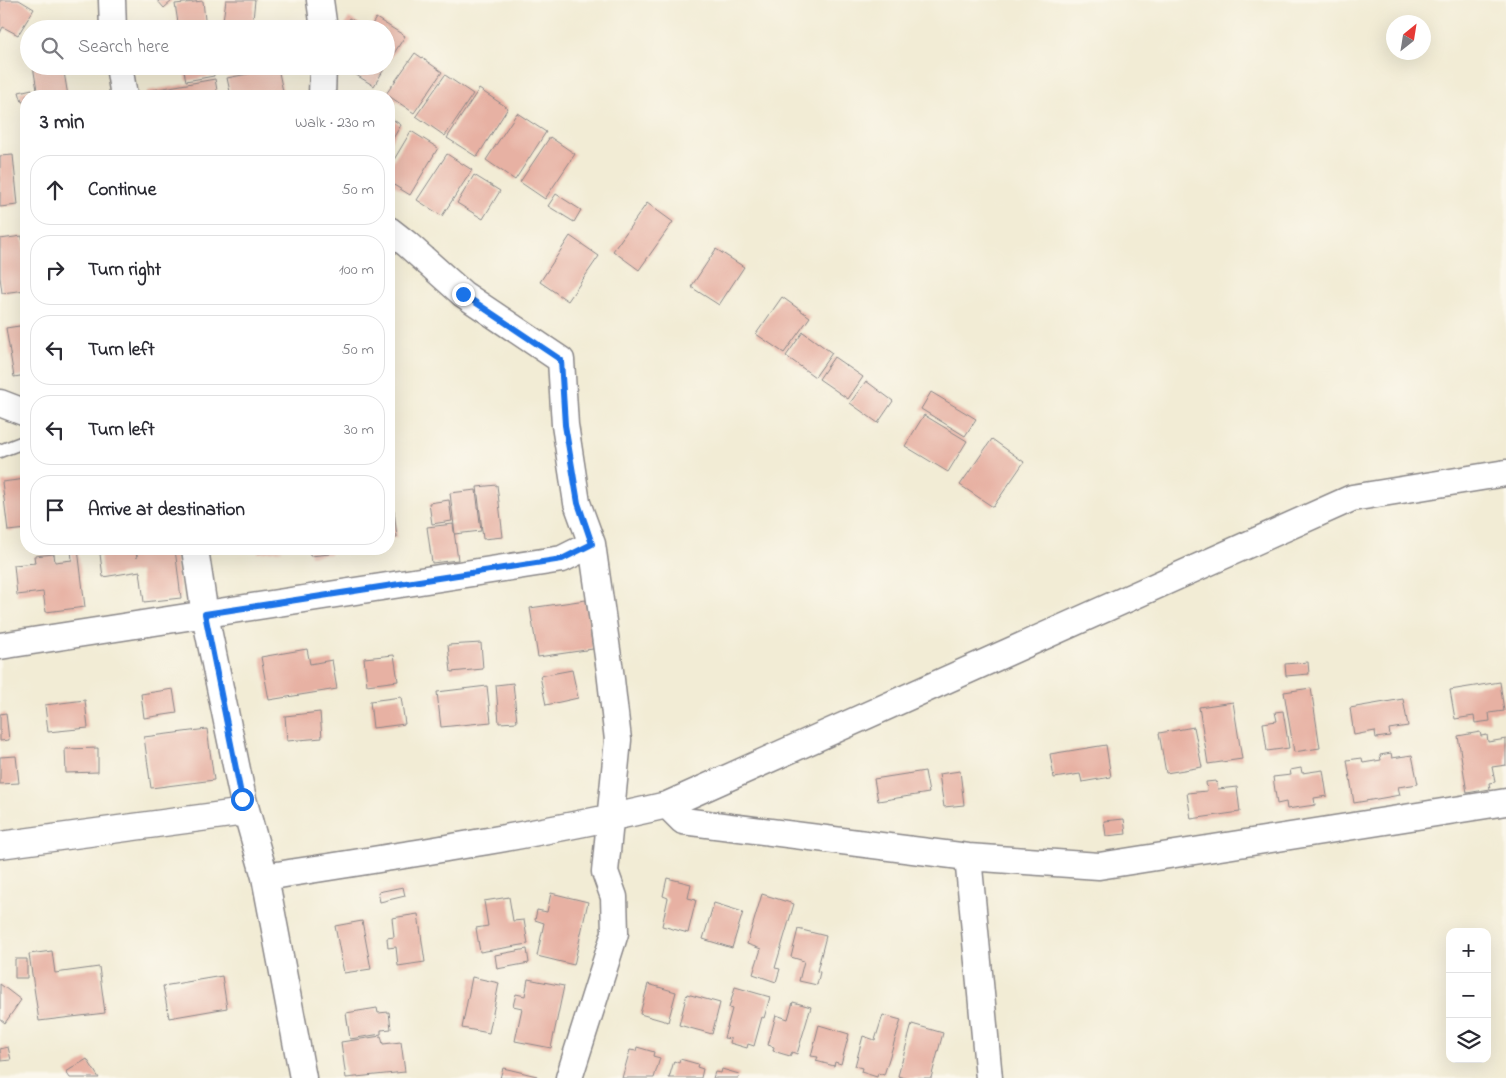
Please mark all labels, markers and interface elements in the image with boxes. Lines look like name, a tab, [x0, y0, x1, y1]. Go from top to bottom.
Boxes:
north arrow	[1386, 15, 1431, 60]
search box	[20, 20, 395, 75]
icon: search	[38, 34, 66, 62]
text: Search here	[78, 34, 169, 61]
text: 3 min	[40, 108, 84, 138]
text: Walk · 230 m	[295, 111, 375, 135]
icon: ahead	[41, 176, 69, 204]
text: Continue	[88, 177, 156, 204]
text: 50 m	[342, 178, 374, 202]
icon: right	[41, 256, 69, 284]
text: Turn right	[88, 257, 161, 284]
text: 100 m	[339, 258, 374, 282]
route end	[452, 283, 475, 306]
icon: left	[41, 336, 69, 364]
text: Turn left	[88, 337, 155, 364]
text: 50 m	[342, 338, 374, 362]
icon: left	[41, 416, 69, 444]
text: Turn left	[88, 417, 155, 444]
text: 30 m	[344, 418, 374, 442]
icon: arrive	[41, 496, 69, 524]
text: Arrive at destination	[88, 497, 245, 524]
route start	[231, 788, 254, 811]
map controls	[1446, 928, 1491, 1063]
button: +	[1446, 928, 1491, 973]
button: −	[1446, 973, 1491, 1018]
button: layers	[1446, 1018, 1491, 1063]

